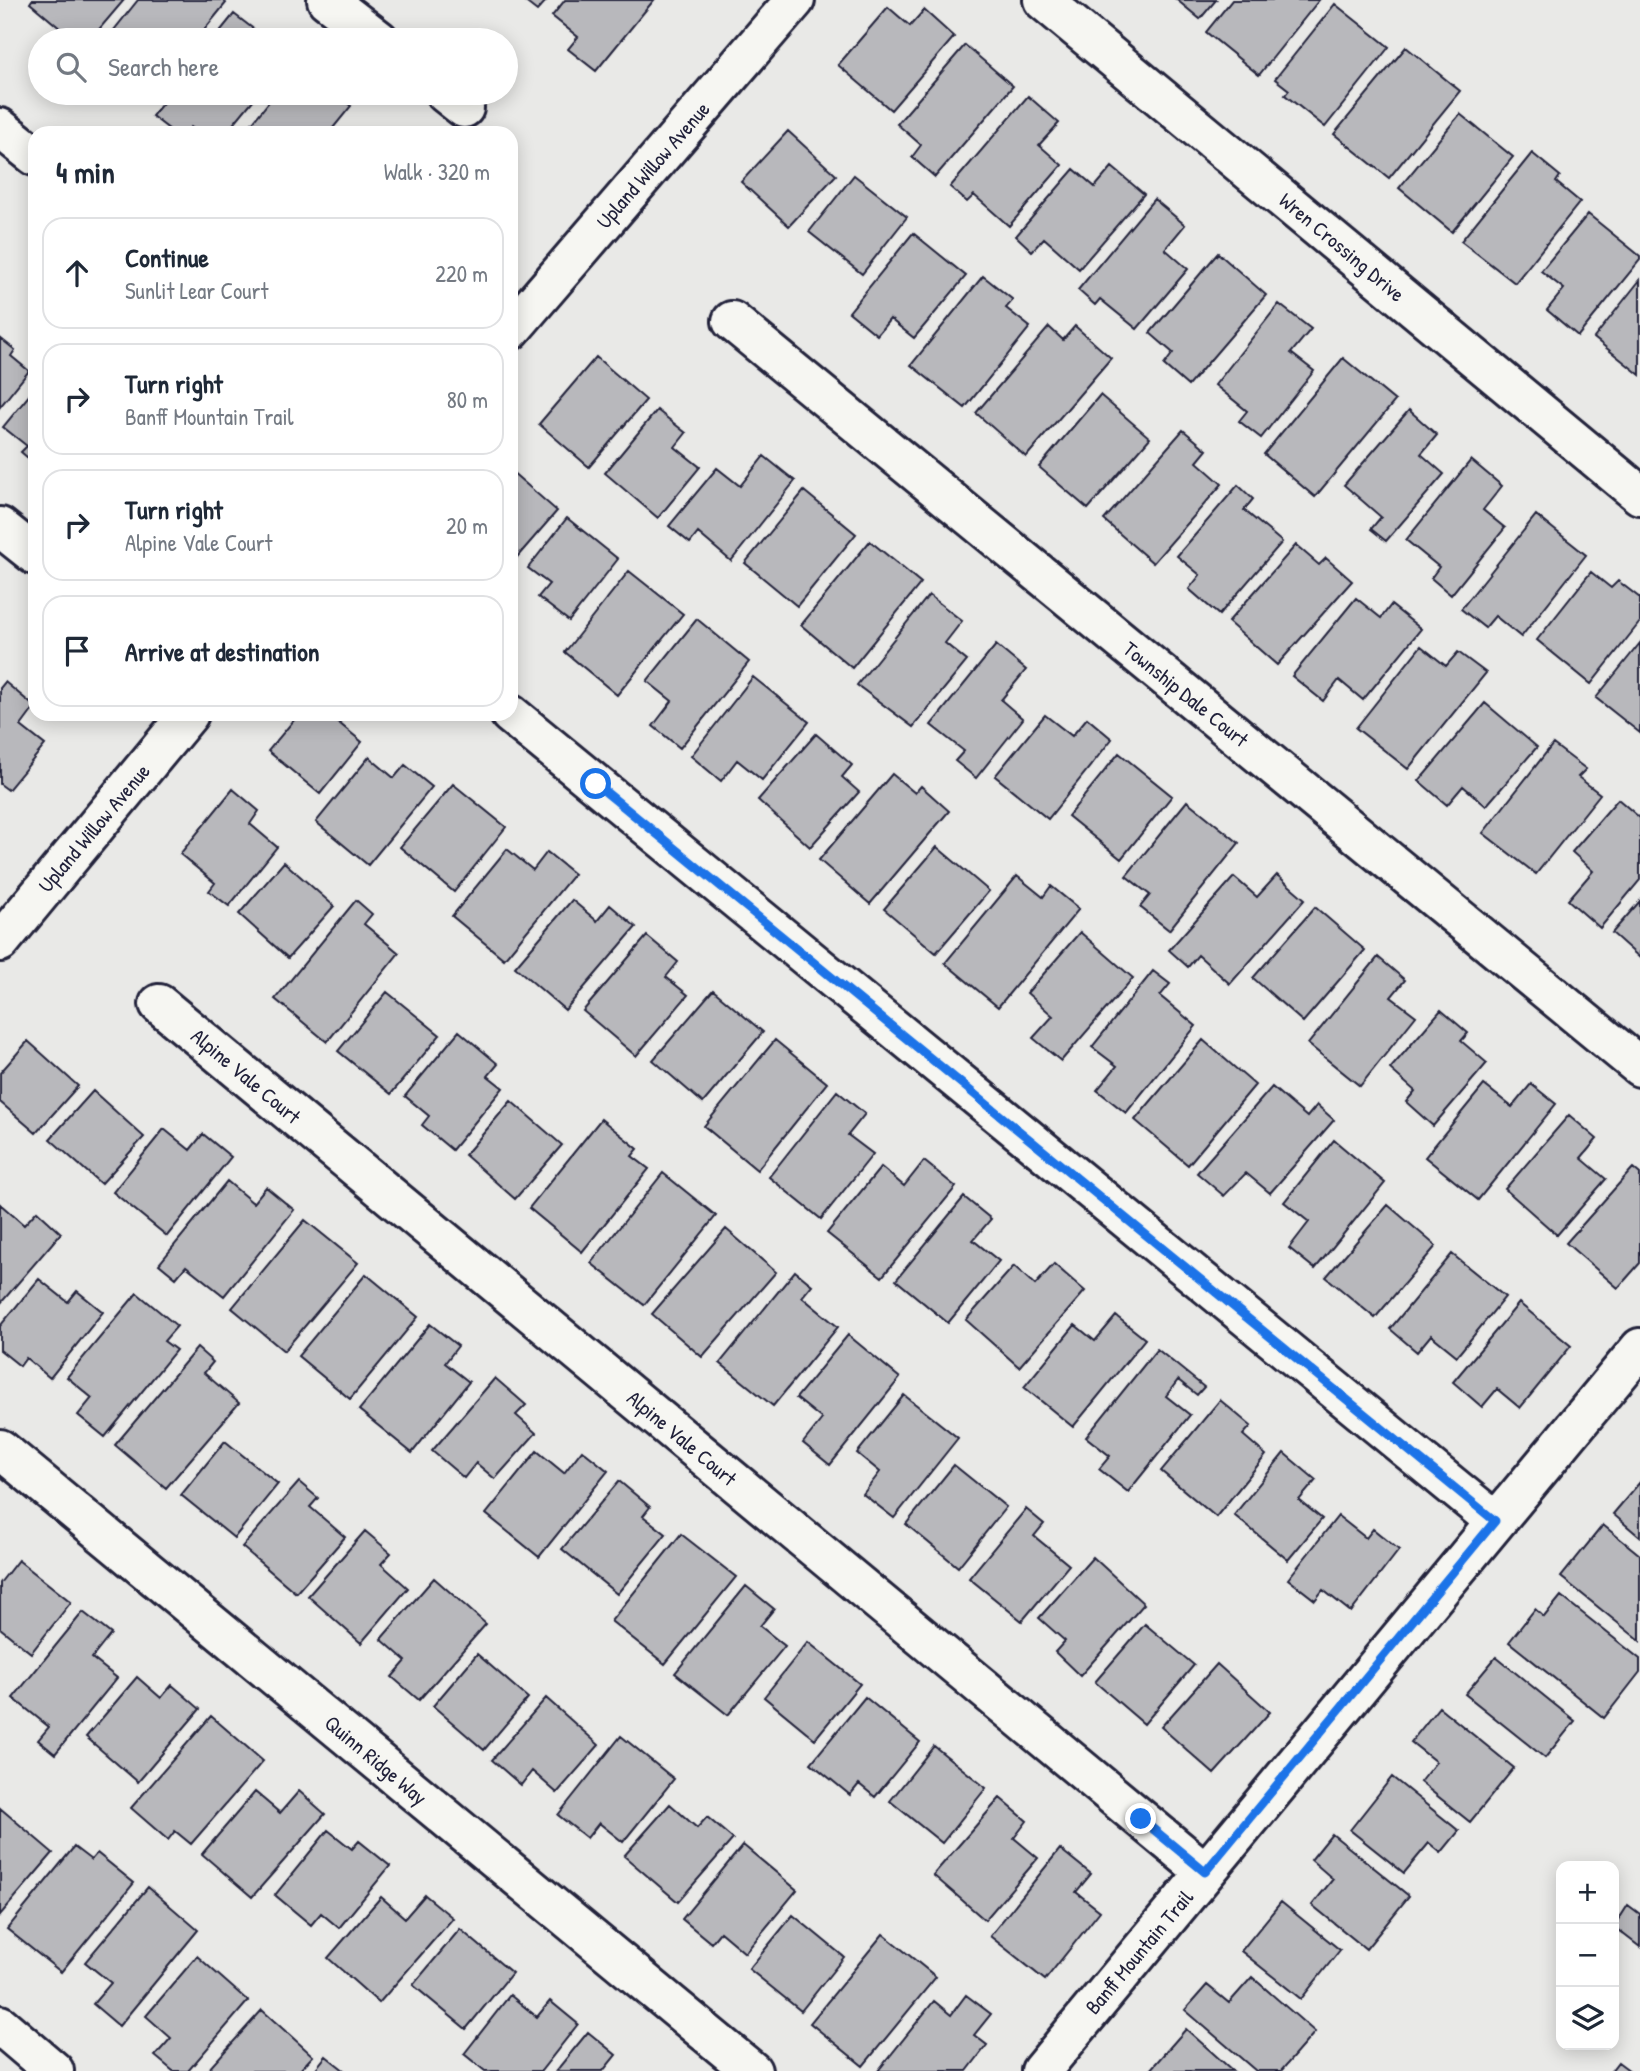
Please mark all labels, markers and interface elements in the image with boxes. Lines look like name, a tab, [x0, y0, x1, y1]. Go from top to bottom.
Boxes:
search box	[28, 28, 518, 105]
icon: search	[52, 48, 90, 86]
text: Search here	[108, 49, 219, 84]
street label: Upland Willow Avenue	[590, 95, 716, 235]
text: 4 min	[56, 152, 115, 192]
text: Walk · 320 m	[384, 156, 490, 187]
street label: Wren Crossing Drive	[1273, 186, 1411, 308]
text: Continue	[125, 240, 209, 275]
icon: ahead	[58, 254, 96, 292]
text: 220 m	[435, 258, 488, 289]
text: Sunlit Lear Court	[125, 275, 268, 306]
text: Turn right	[125, 366, 223, 401]
icon: right	[58, 380, 96, 418]
text: 80 m	[447, 384, 488, 415]
text: Banff Mountain Trail	[125, 401, 294, 432]
text: Turn right	[125, 492, 223, 527]
icon: right	[58, 506, 96, 544]
text: 20 m	[446, 510, 488, 541]
text: Alpine Vale Court	[125, 527, 273, 558]
icon: arrive	[58, 632, 96, 670]
text: Arrive at destination	[125, 634, 320, 669]
street label: Township Dale Court	[1117, 634, 1255, 754]
street label: Upland Willow Avenue	[32, 757, 156, 899]
route start	[580, 768, 611, 799]
street label: Alpine Vale Court	[185, 1022, 308, 1131]
street label: Alpine Vale Court	[621, 1384, 744, 1493]
street label: Quinn Ridge Way	[319, 1708, 434, 1812]
route end	[1125, 1803, 1156, 1834]
map controls	[1556, 1861, 1619, 2050]
button: +	[1556, 1861, 1619, 1924]
street label: Banff Mountain Trail	[1078, 1883, 1200, 2020]
button: −	[1556, 1924, 1619, 1987]
button: layers	[1556, 1987, 1619, 2050]

